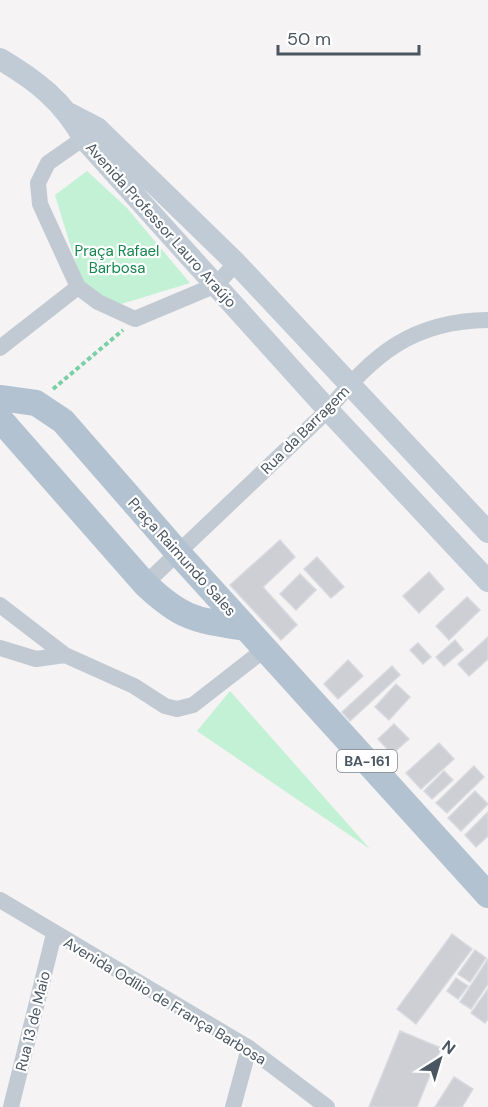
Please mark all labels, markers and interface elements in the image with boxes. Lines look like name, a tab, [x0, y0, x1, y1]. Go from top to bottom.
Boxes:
scale bar	[278, 18, 419, 56]
text: 50 m	[287, 27, 331, 51]
street label: Avenida Professor Lauro Araújo	[81, 138, 241, 312]
park label: Praça Rafael Barbosa	[75, 241, 159, 278]
street label: Rua da Barragem	[256, 381, 354, 479]
street label: Praça Raimundo Sales	[123, 494, 241, 620]
road number: BA-161	[337, 750, 397, 772]
street label: Avenida Odílio de França Barbosa	[60, 932, 270, 1070]
street label: Rua 13 de Maio	[11, 969, 55, 1073]
north arrow	[410, 1029, 470, 1089]
text: N	[438, 1036, 460, 1059]

